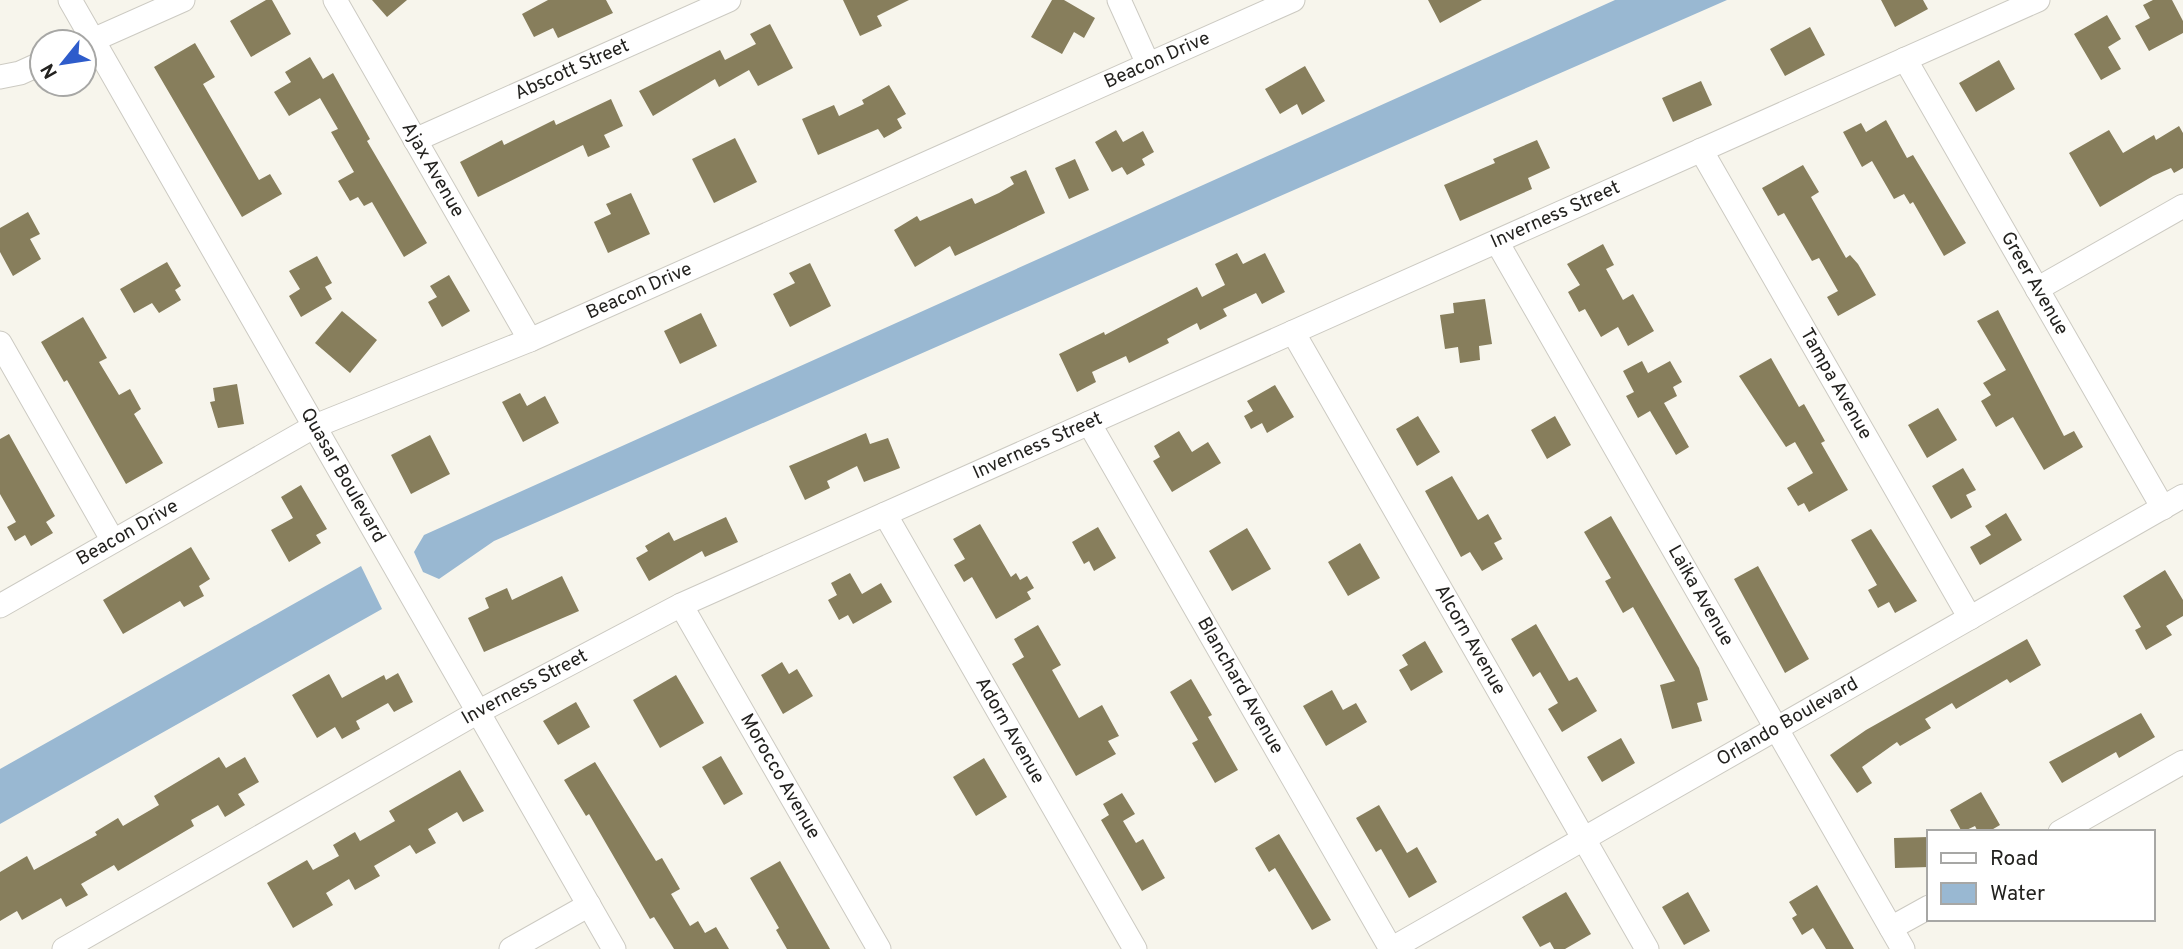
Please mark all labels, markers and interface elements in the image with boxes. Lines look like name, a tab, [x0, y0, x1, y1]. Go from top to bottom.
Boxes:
street label: Beacon Drive	[1100, 26, 1214, 95]
north arrow	[28, 28, 98, 98]
street label: Abscott Street	[511, 34, 633, 106]
text: N	[36, 59, 64, 82]
street label: Ajax Avenue	[396, 118, 469, 222]
street label: Inverness Street	[1487, 176, 1624, 254]
street label: Greer Avenue	[1995, 227, 2073, 340]
street label: Beacon Drive	[583, 257, 696, 325]
street label: Tampa Avenue	[1794, 324, 1877, 444]
street label: Quasar Boulevard	[294, 404, 391, 547]
street label: Inverness Street	[969, 407, 1106, 485]
street label: Beacon Drive	[72, 495, 183, 572]
street label: Laika Avenue	[1662, 541, 1739, 651]
street label: Alcorn Avenue	[1429, 580, 1511, 699]
street label: Blanchard Avenue	[1191, 613, 1289, 759]
street label: Inverness Street	[458, 644, 592, 731]
street label: Orlando Boulevard	[1713, 672, 1863, 772]
street label: Adorn Avenue	[969, 673, 1050, 788]
street label: Morocco Avenue	[734, 710, 825, 844]
legend	[1927, 830, 2155, 921]
text: Road	[1990, 846, 2039, 873]
text: Water	[1990, 881, 2045, 908]

